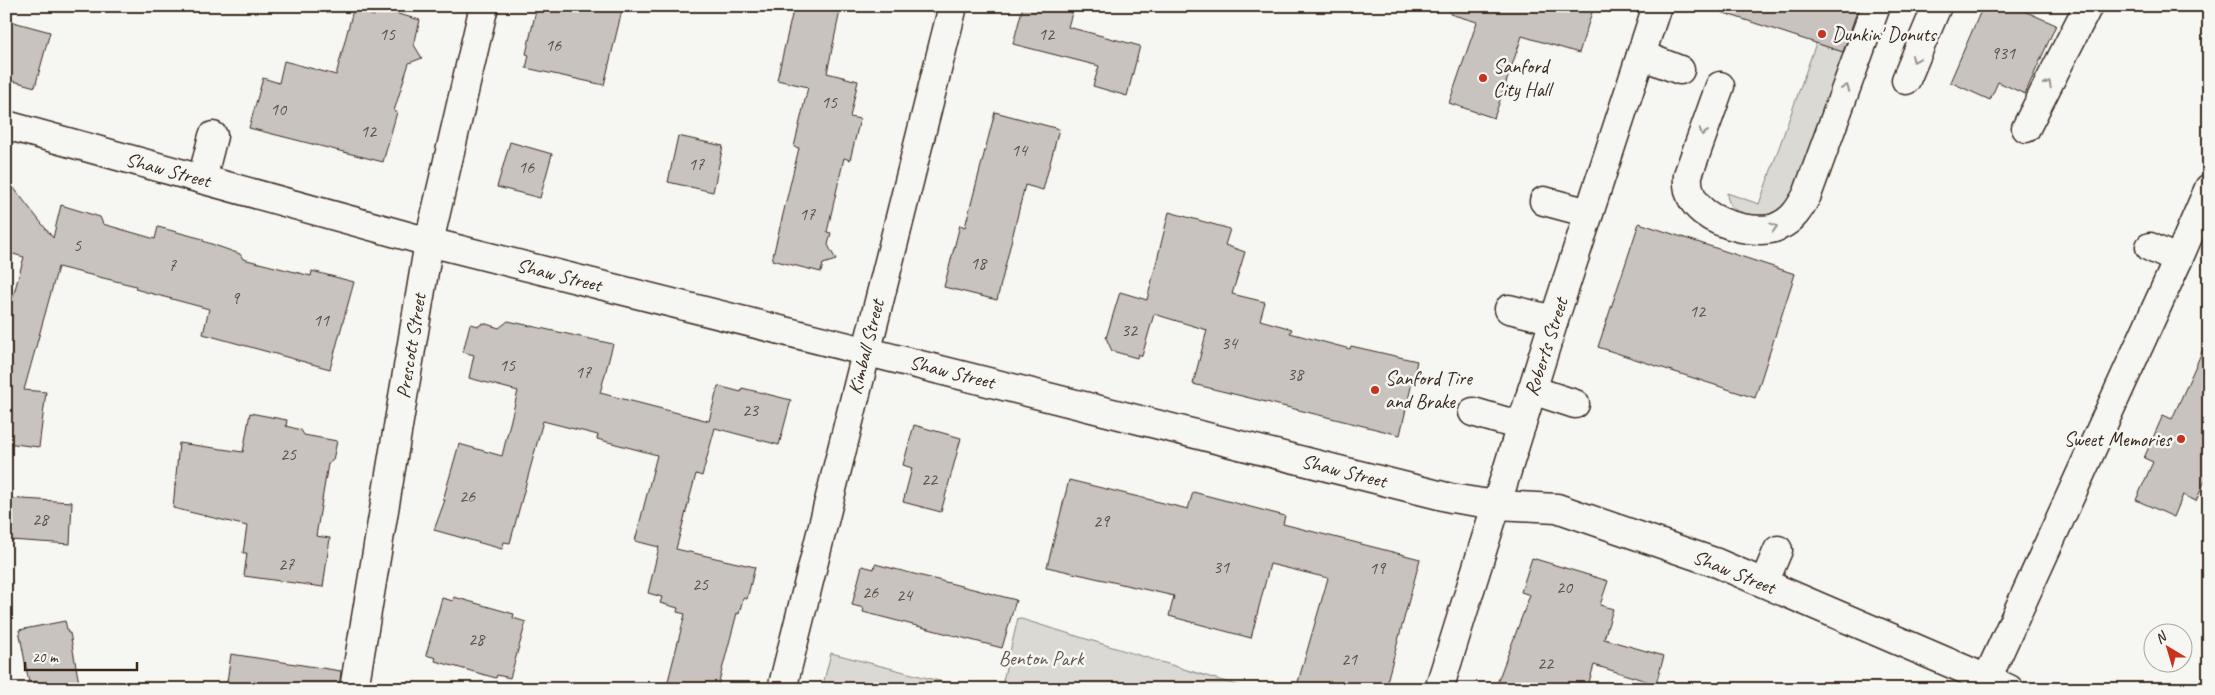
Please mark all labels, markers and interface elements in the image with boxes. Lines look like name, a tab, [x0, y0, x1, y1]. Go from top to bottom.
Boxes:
place label: Dunkin' Donuts	[1832, 22, 1938, 47]
house number: 15	[379, 23, 396, 45]
house number: 12	[1038, 23, 1056, 45]
marker: Dunkin' Donuts	[1816, 28, 1828, 40]
house number: 16	[545, 34, 562, 56]
house number: 931	[1991, 42, 2016, 64]
place label: Sanford City Hall	[1493, 54, 1554, 102]
one-way arrow	[1910, 54, 1921, 63]
marker: Sanford City Hall	[1477, 72, 1489, 84]
one-way arrow	[2042, 81, 2052, 90]
one-way arrow	[1840, 84, 1850, 93]
house number: 15	[821, 91, 838, 113]
house number: 10	[270, 98, 288, 120]
house number: 12	[360, 120, 378, 142]
one-way arrow	[1699, 127, 1709, 136]
house number: 14	[1011, 139, 1029, 161]
street label: Shaw Street	[123, 147, 215, 194]
house number: 17	[688, 153, 705, 175]
house number: 16	[518, 156, 535, 178]
house number: 17	[799, 203, 816, 225]
one-way arrow	[1769, 223, 1777, 233]
house number: 5	[73, 234, 82, 256]
street label: Shaw Street	[514, 252, 606, 298]
house number: 18	[970, 252, 988, 274]
house number: 7	[168, 254, 177, 276]
house number: 9	[231, 287, 241, 309]
street label: Prescott Street	[390, 290, 432, 400]
street label: Roberts Street	[1518, 293, 1574, 399]
street label: Kimball Street	[842, 295, 890, 397]
house number: 12	[1689, 300, 1707, 322]
house number: 11	[313, 309, 330, 331]
house number: 32	[1121, 319, 1139, 341]
house number: 34	[1221, 332, 1239, 354]
street label: Shaw Street	[907, 349, 999, 395]
house number: 15	[499, 354, 516, 376]
house number: 17	[575, 361, 592, 383]
house number: 38	[1287, 363, 1305, 385]
place label: Sanford Tire and Brake	[1385, 366, 1473, 414]
marker: Sanford Tire and Brake	[1369, 384, 1381, 396]
house number: 23	[742, 399, 760, 421]
place label: Sweet Memories	[2064, 427, 2173, 452]
marker: Sweet Memories	[2175, 433, 2187, 445]
house number: 25	[280, 443, 297, 465]
street label: Shaw Street	[1299, 448, 1391, 494]
house number: 22	[921, 468, 939, 490]
house number: 26	[459, 485, 476, 507]
house number: 28	[32, 508, 50, 530]
house number: 29	[1093, 510, 1111, 532]
street label: Shaw Street	[1689, 544, 1781, 601]
house number: 27	[278, 553, 295, 575]
house number: 31	[1213, 556, 1230, 578]
house number: 19	[1369, 557, 1387, 579]
house number: 25	[692, 573, 709, 595]
house number: 20	[1556, 576, 1574, 598]
house number: 26	[862, 581, 879, 603]
house number: 24	[896, 584, 914, 606]
north arrow	[2142, 622, 2192, 672]
text: N	[2152, 627, 2171, 648]
house number: 28	[468, 628, 486, 650]
scale bar	[25, 640, 138, 672]
park label: Benton Park	[999, 646, 1085, 671]
text: 20 m	[32, 648, 59, 667]
house number: 21	[1341, 648, 1358, 670]
house number: 22	[1537, 652, 1555, 674]

